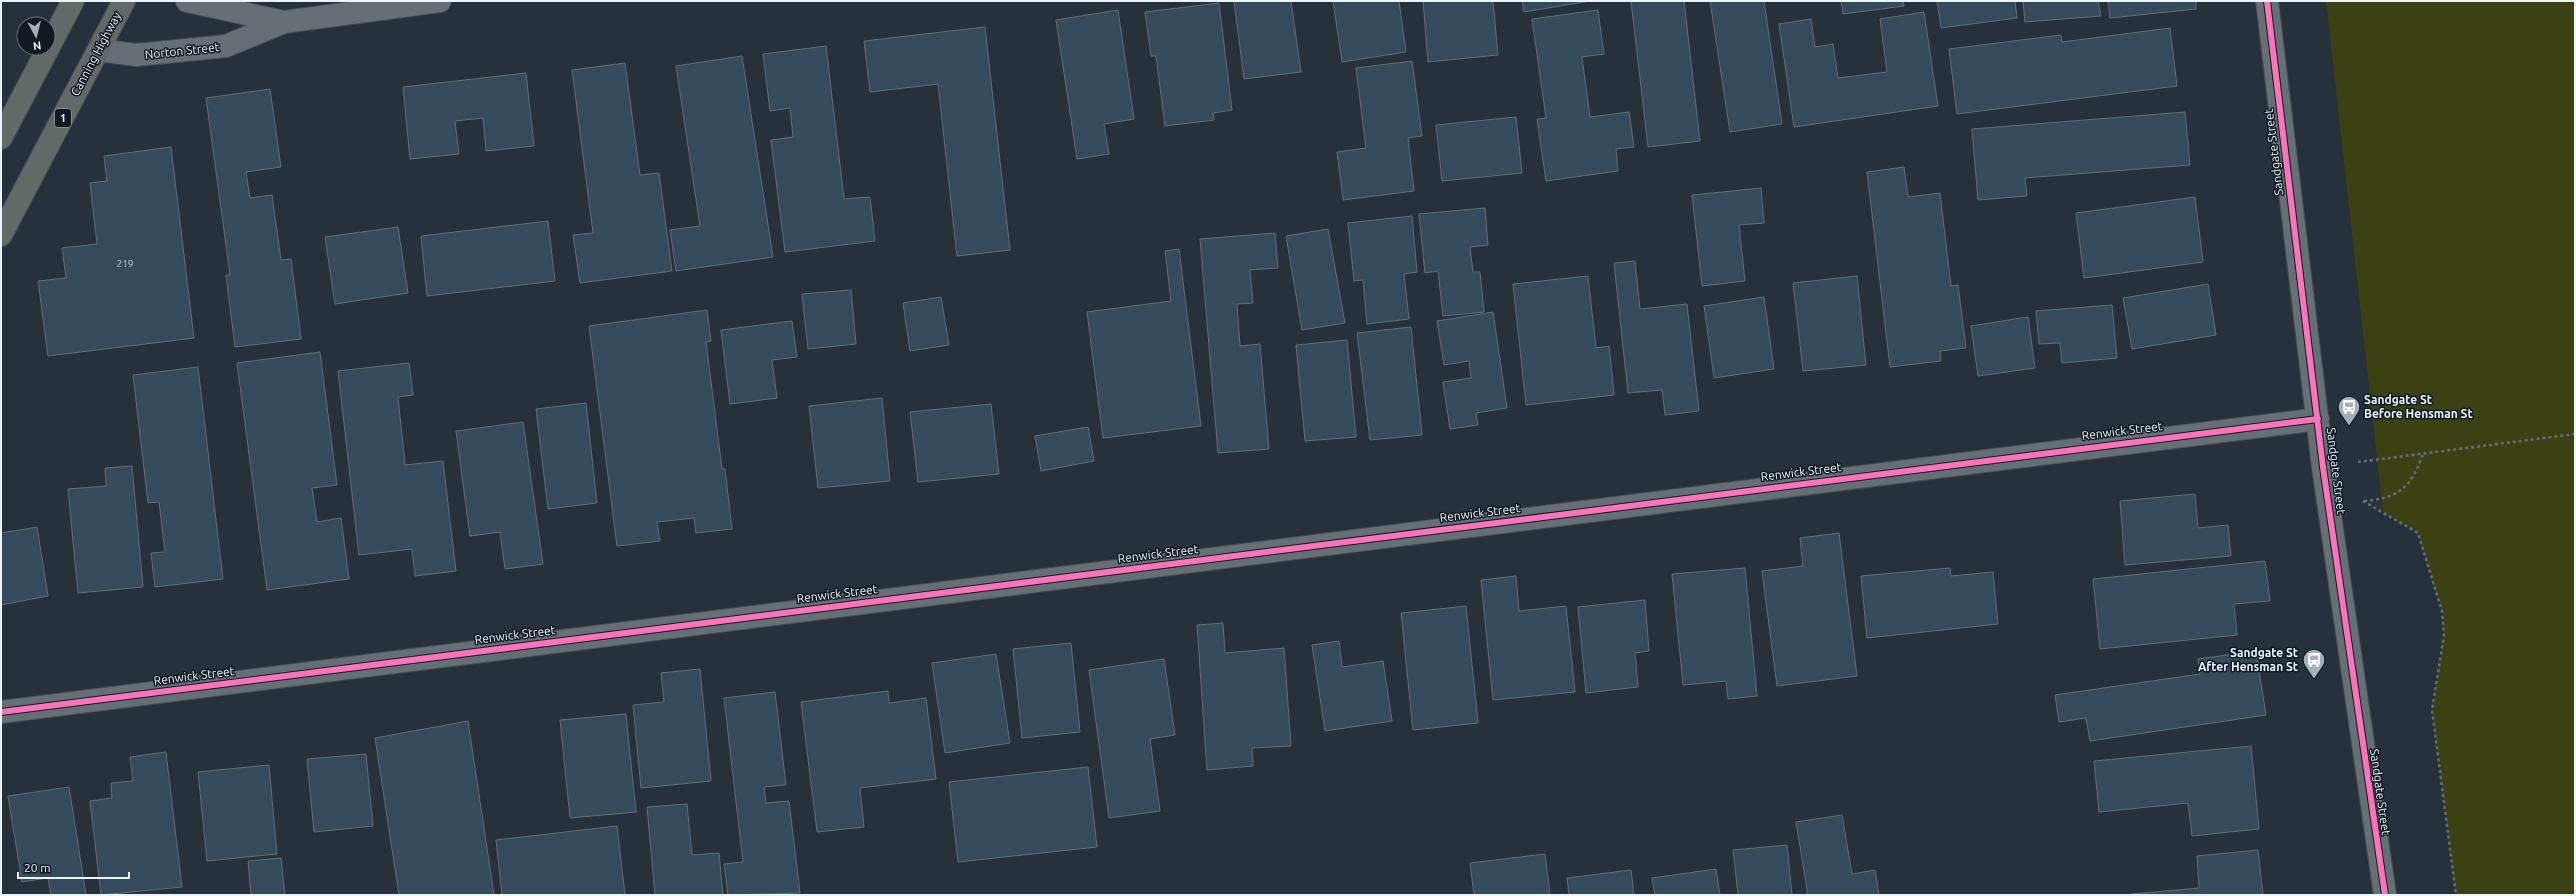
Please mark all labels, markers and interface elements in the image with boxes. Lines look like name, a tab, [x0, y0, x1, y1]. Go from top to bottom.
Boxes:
street label: Canning Highway	[68, 10, 123, 98]
north arrow	[16, 16, 56, 56]
text: N	[32, 39, 42, 52]
street label: Norton Street	[144, 40, 220, 61]
street label: Sandgate Street	[2262, 108, 2285, 196]
road number: 1	[55, 109, 71, 127]
house number: 219	[117, 258, 133, 269]
place label: Sandgate St Before Hensman St	[2364, 393, 2473, 420]
bus stop icon: Sandgate St Before Hensman St	[2336, 394, 2362, 427]
street label: Renwick Street	[2081, 419, 2163, 442]
street label: Sandgate Street	[2325, 427, 2348, 515]
street label: Renwick Street	[1760, 460, 1842, 483]
street label: Renwick Street	[1439, 501, 1521, 524]
street label: Renwick Street	[1117, 542, 1199, 565]
street label: Renwick Street	[796, 582, 878, 605]
street label: Renwick Street	[474, 623, 556, 646]
place label: Sandgate St After Hensman St	[2198, 646, 2298, 673]
bus stop icon: Sandgate St After Hensman St	[2301, 647, 2327, 680]
street label: Renwick Street	[153, 664, 235, 687]
street label: Sandgate Street	[2368, 748, 2393, 836]
scale bar	[18, 854, 129, 880]
text: 20 m	[24, 861, 51, 874]

